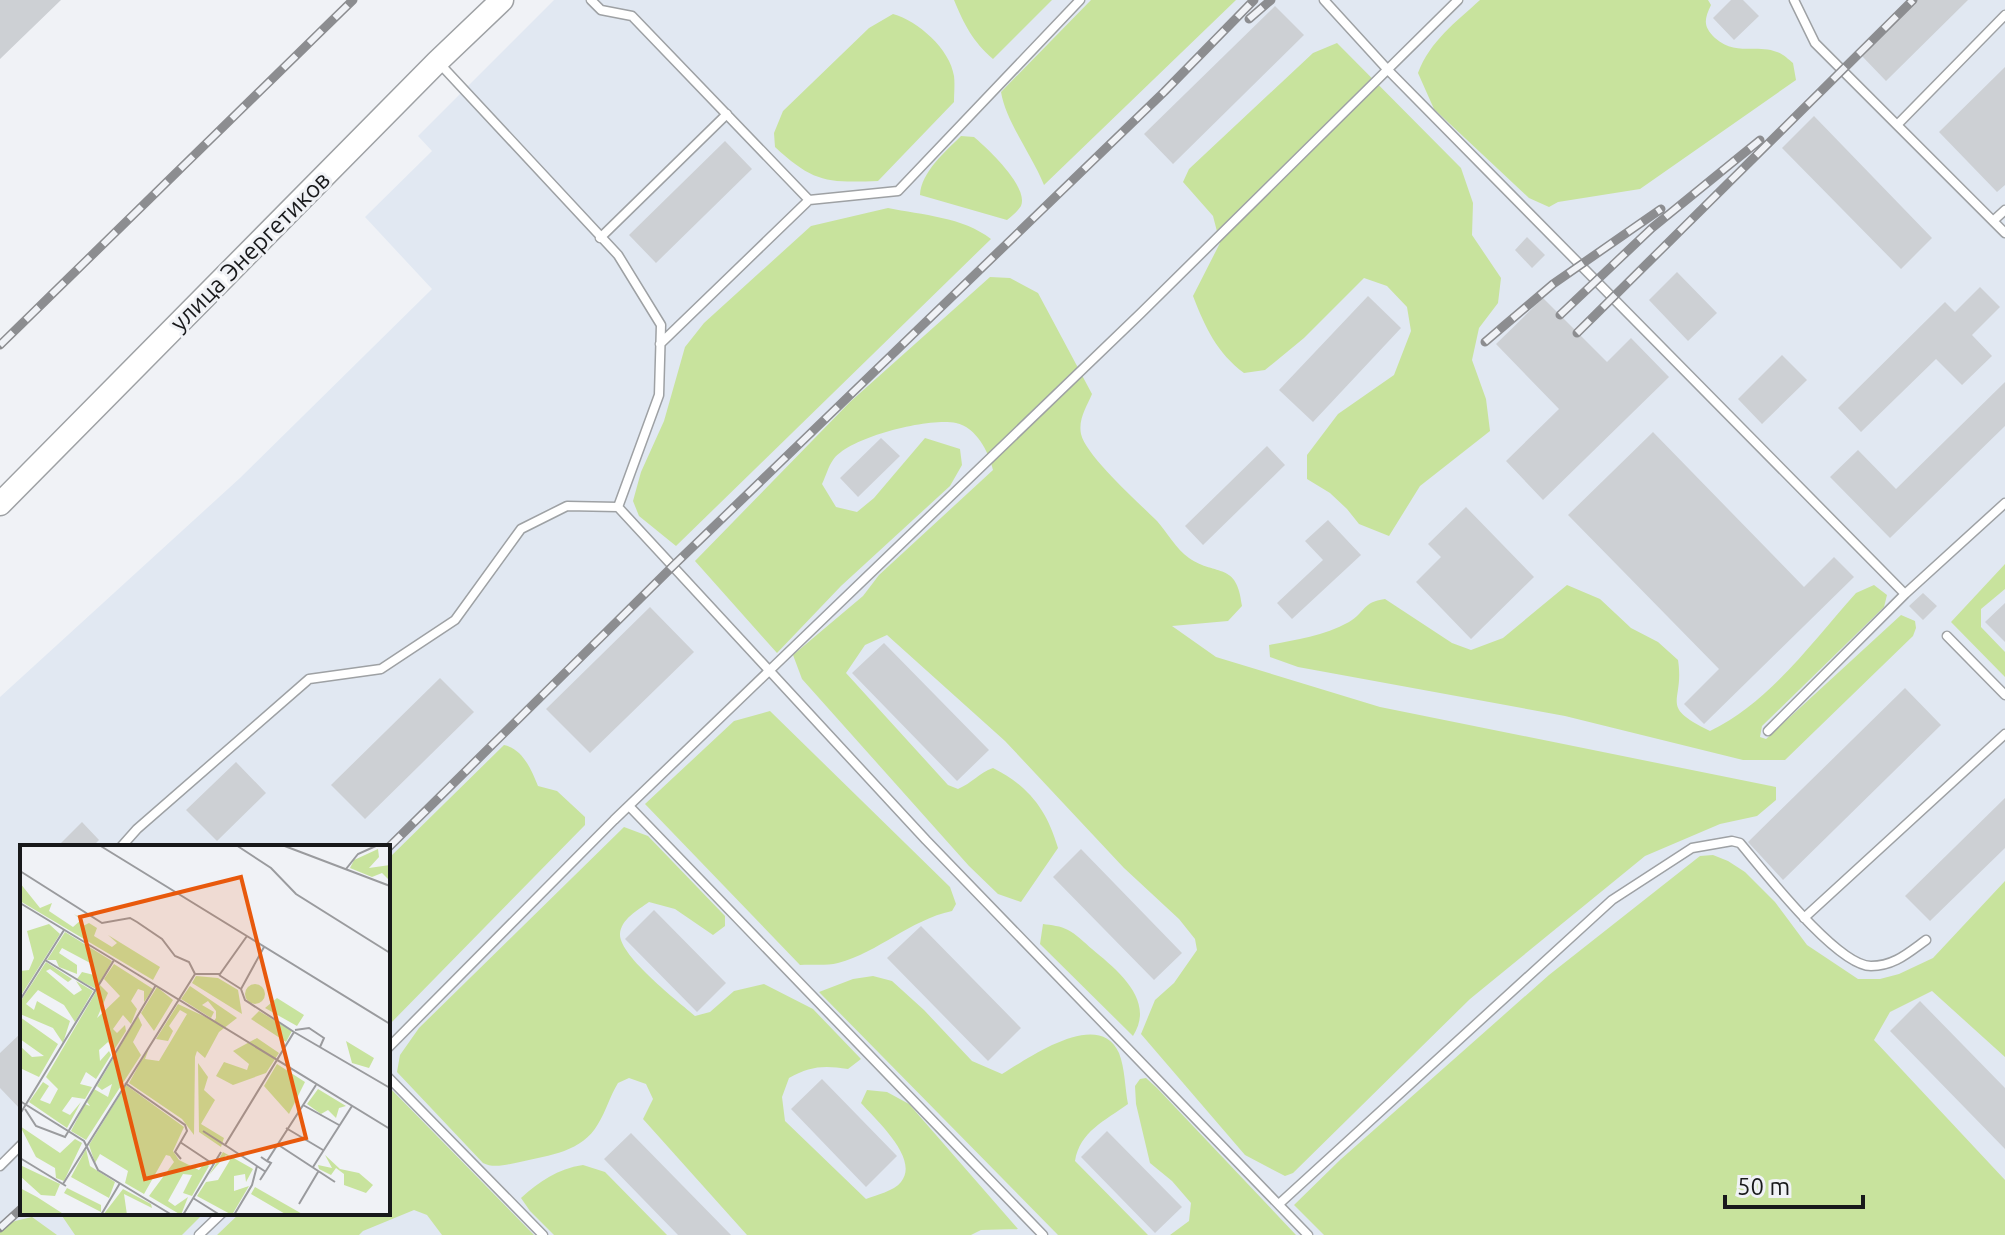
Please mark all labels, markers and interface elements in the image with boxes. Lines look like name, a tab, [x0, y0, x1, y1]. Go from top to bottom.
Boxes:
street label: улица Энергетиков	[165, 166, 335, 336]
inset map	[20, 845, 390, 1215]
scale bar	[1725, 1159, 1863, 1209]
text: 50 m	[1737, 1173, 1790, 1200]

